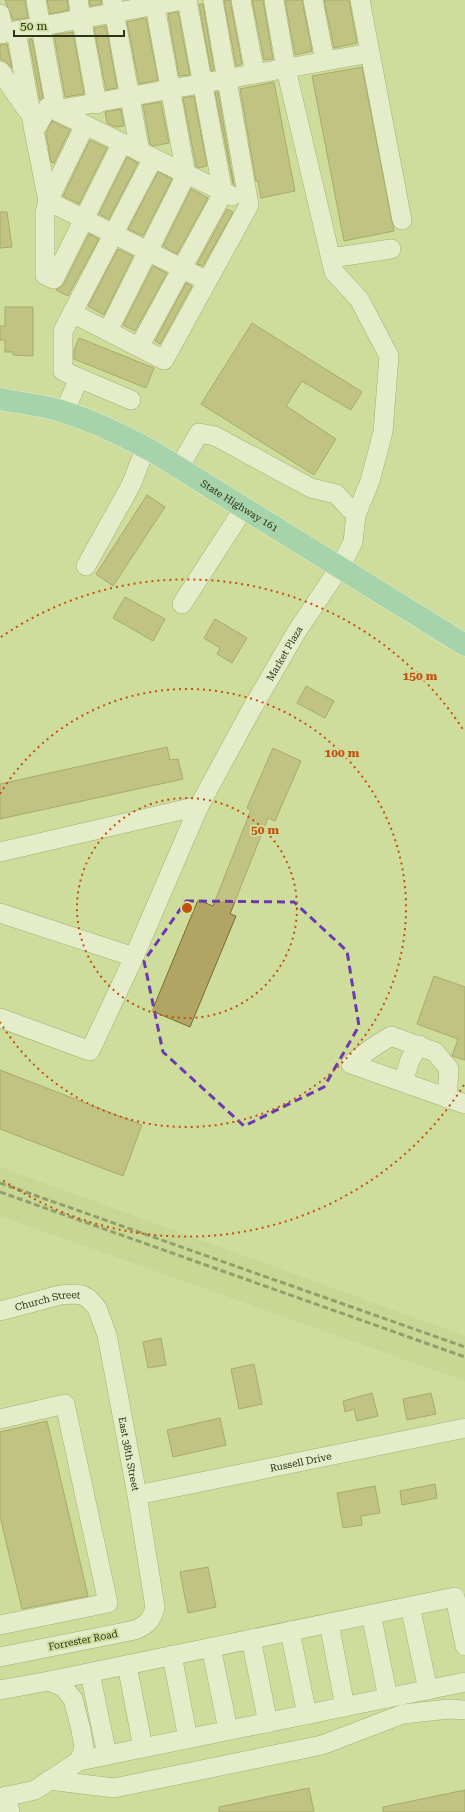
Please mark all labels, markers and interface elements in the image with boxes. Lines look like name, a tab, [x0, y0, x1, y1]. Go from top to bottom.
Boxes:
scale bar	[14, 12, 124, 38]
text: 50 m	[20, 19, 47, 33]
street label: State Highway 161	[199, 477, 281, 534]
street label: Market Plaza	[264, 623, 305, 683]
text: 150 m	[403, 669, 438, 683]
text: 100 m	[325, 746, 360, 760]
text: 50 m	[251, 823, 279, 837]
centre of rings	[180, 901, 194, 915]
street label: Church Street	[13, 1288, 81, 1312]
street label: East 38th Street	[117, 1416, 142, 1492]
street label: Russell Drive	[269, 1450, 333, 1473]
street label: Forrester Road	[47, 1628, 119, 1652]

